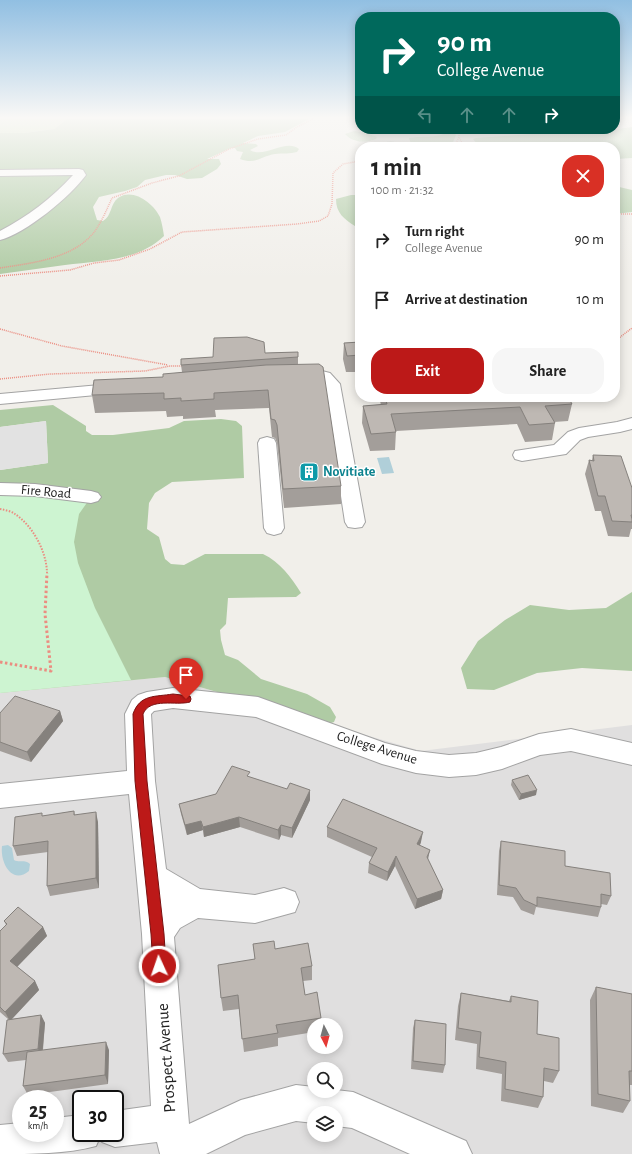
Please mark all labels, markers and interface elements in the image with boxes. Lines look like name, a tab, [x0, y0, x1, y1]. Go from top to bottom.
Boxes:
icon: right	[371, 28, 423, 80]
text: 90 m	[437, 29, 492, 57]
text: College Avenue	[437, 62, 544, 80]
icon: left	[414, 104, 436, 126]
icon: ahead	[456, 104, 478, 126]
icon: ahead	[498, 104, 520, 126]
icon: right	[540, 104, 562, 126]
button: close	[562, 155, 604, 197]
text: 1 min	[371, 156, 422, 180]
text: 100 m · 21:32	[371, 184, 434, 197]
text: Turn right	[405, 224, 464, 239]
icon: right	[371, 229, 393, 251]
text: 90 m	[575, 232, 604, 247]
text: College Avenue	[405, 242, 483, 255]
icon: arrive	[371, 289, 393, 311]
text: Arrive at destination	[405, 292, 528, 307]
text: 10 m	[576, 292, 604, 307]
button: Exit	[371, 348, 484, 394]
button: Share	[492, 348, 604, 394]
building icon: Novitiate	[298, 461, 320, 483]
place label: Novitiate	[323, 465, 376, 479]
street label: Fire Road	[20, 483, 72, 501]
pin	[169, 658, 203, 699]
icon: arrive	[175, 664, 197, 686]
street label: College Avenue	[335, 729, 419, 767]
position arrow	[138, 945, 180, 987]
street label: Prospect Avenue	[154, 1003, 178, 1113]
north arrow	[307, 1018, 343, 1054]
map controls	[307, 1018, 343, 1142]
button: search	[307, 1062, 343, 1098]
speed limit sign: 30	[72, 1090, 124, 1142]
text: 25	[29, 1101, 47, 1121]
button: layers	[307, 1106, 343, 1142]
text: km/h	[28, 1121, 48, 1131]

